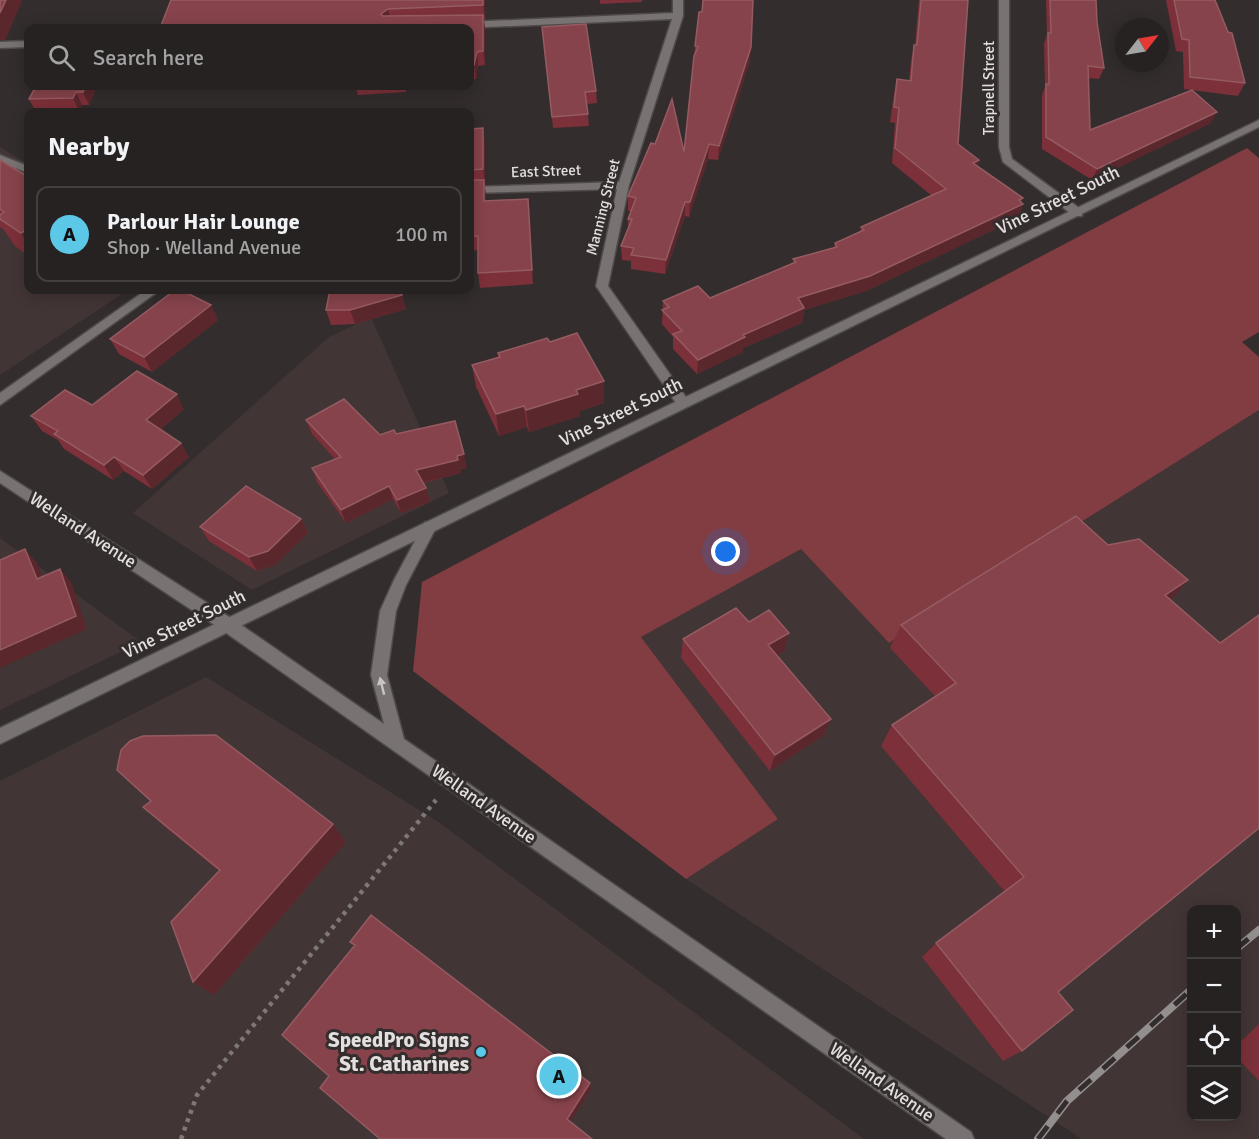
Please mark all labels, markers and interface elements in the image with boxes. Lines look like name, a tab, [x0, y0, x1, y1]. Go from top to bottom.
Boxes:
north arrow	[1115, 18, 1169, 72]
search box	[24, 24, 474, 90]
icon: search	[45, 41, 78, 74]
street label: Trapnell Street	[980, 41, 998, 135]
text: Search here	[93, 44, 204, 71]
text: Nearby	[48, 131, 129, 163]
street label: Manning Street	[582, 157, 624, 257]
street label: East Street	[511, 161, 581, 181]
street label: Vine Street South	[993, 161, 1123, 239]
text: Parlour Hair Lounge	[107, 208, 300, 235]
text: A	[63, 222, 76, 247]
text: 100 m	[395, 222, 448, 247]
text: Shop · Welland Avenue	[107, 235, 301, 260]
street label: Vine Street South	[556, 373, 686, 451]
street label: Welland Avenue	[26, 487, 140, 573]
your location	[711, 537, 740, 566]
street label: Vine Street South	[119, 585, 249, 663]
one-way arrow	[377, 677, 386, 695]
street label: Welland Avenue	[427, 760, 541, 848]
map controls	[1187, 905, 1241, 1121]
button: +	[1187, 905, 1241, 959]
button: −	[1187, 959, 1241, 1013]
button: locate	[1187, 1013, 1241, 1067]
place label: SpeedPro Signs St. Catharines	[328, 1027, 469, 1077]
street label: Welland Avenue	[825, 1038, 939, 1126]
marker: SpeedPro Signs St. Catharines	[474, 1045, 488, 1059]
pin: A	[540, 1054, 578, 1098]
button: layers	[1187, 1067, 1241, 1121]

